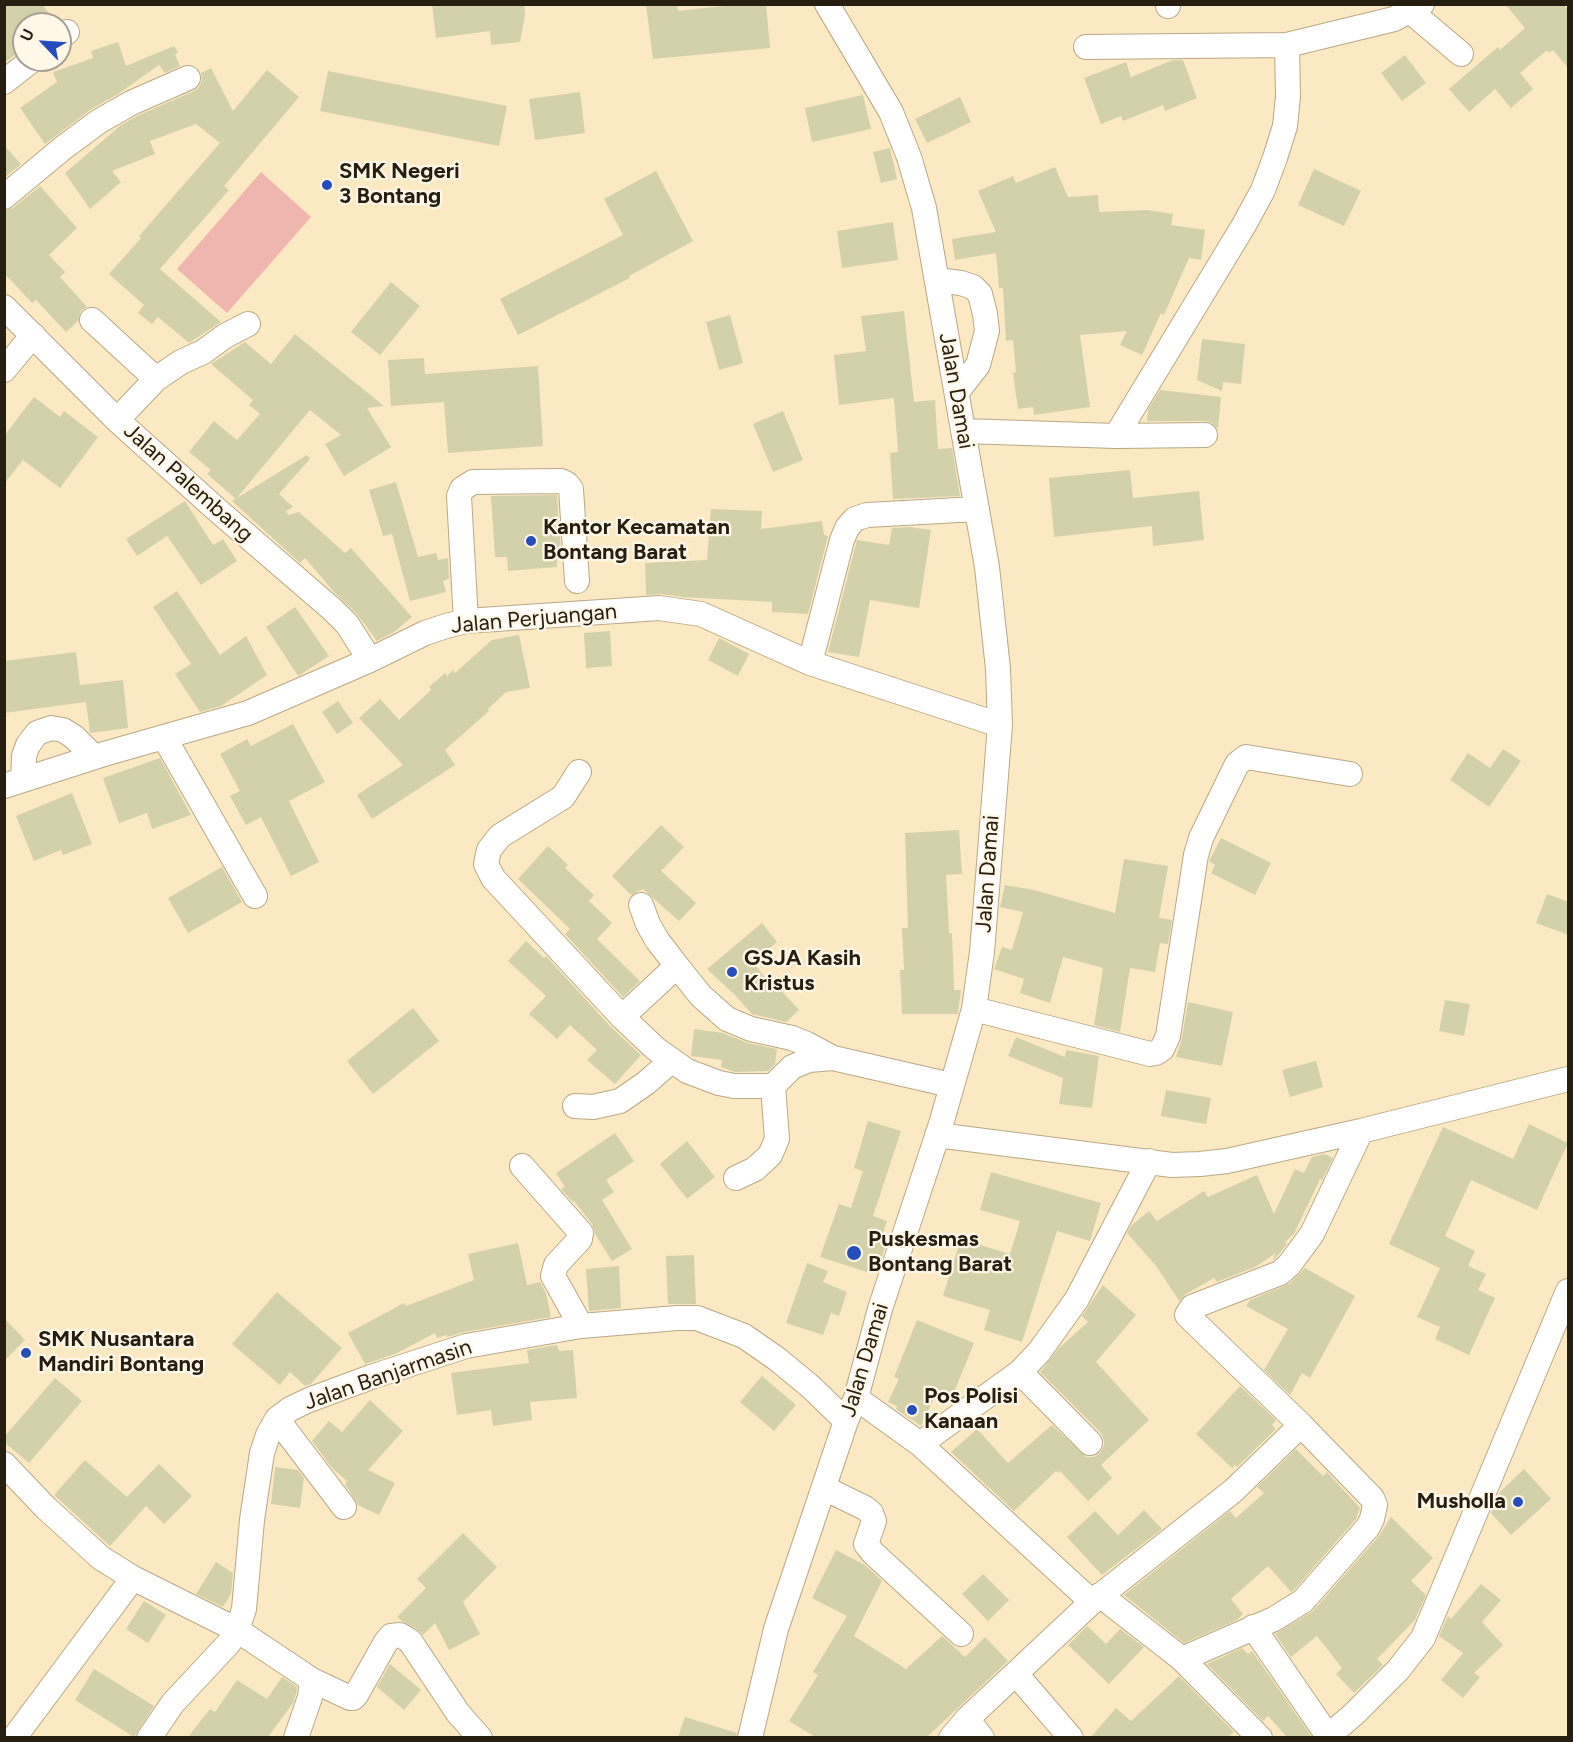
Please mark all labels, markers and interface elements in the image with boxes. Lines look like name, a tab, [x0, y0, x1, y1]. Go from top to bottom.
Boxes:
north arrow	[12, 12, 72, 72]
text: U	[16, 26, 38, 44]
place label: SMK Negeri 3 Bontang	[339, 159, 460, 210]
marker: SMK Negeri 3 Bontang	[320, 178, 334, 192]
street label: Jalan Damai	[933, 331, 979, 451]
street label: Jalan Palembang	[118, 418, 258, 548]
place label: Kantor Kecamatan Bontang Barat	[543, 515, 730, 566]
marker: Kantor Kecamatan Bontang Barat	[524, 534, 538, 548]
street label: Jalan Perjuangan	[450, 599, 618, 639]
street label: Jalan Damai	[971, 814, 1005, 934]
place label: GSJA Kasih Kristus	[744, 946, 861, 998]
marker: GSJA Kasih Kristus	[725, 965, 739, 979]
place label: Puskesmas Bontang Barat	[868, 1227, 1012, 1278]
marker: Puskesmas Bontang Barat	[845, 1244, 863, 1262]
street label: Jalan Damai	[835, 1300, 895, 1420]
place label: SMK Nusantara Mandiri Bontang	[38, 1327, 204, 1378]
street label: Jalan Banjarmasin	[301, 1334, 475, 1416]
marker: SMK Nusantara Mandiri Bontang	[19, 1346, 33, 1360]
place label: Pos Polisi Kanaan	[924, 1384, 1018, 1436]
marker: Pos Polisi Kanaan	[905, 1403, 919, 1417]
place label: Musholla	[1417, 1489, 1506, 1515]
marker: Musholla	[1511, 1495, 1525, 1509]

